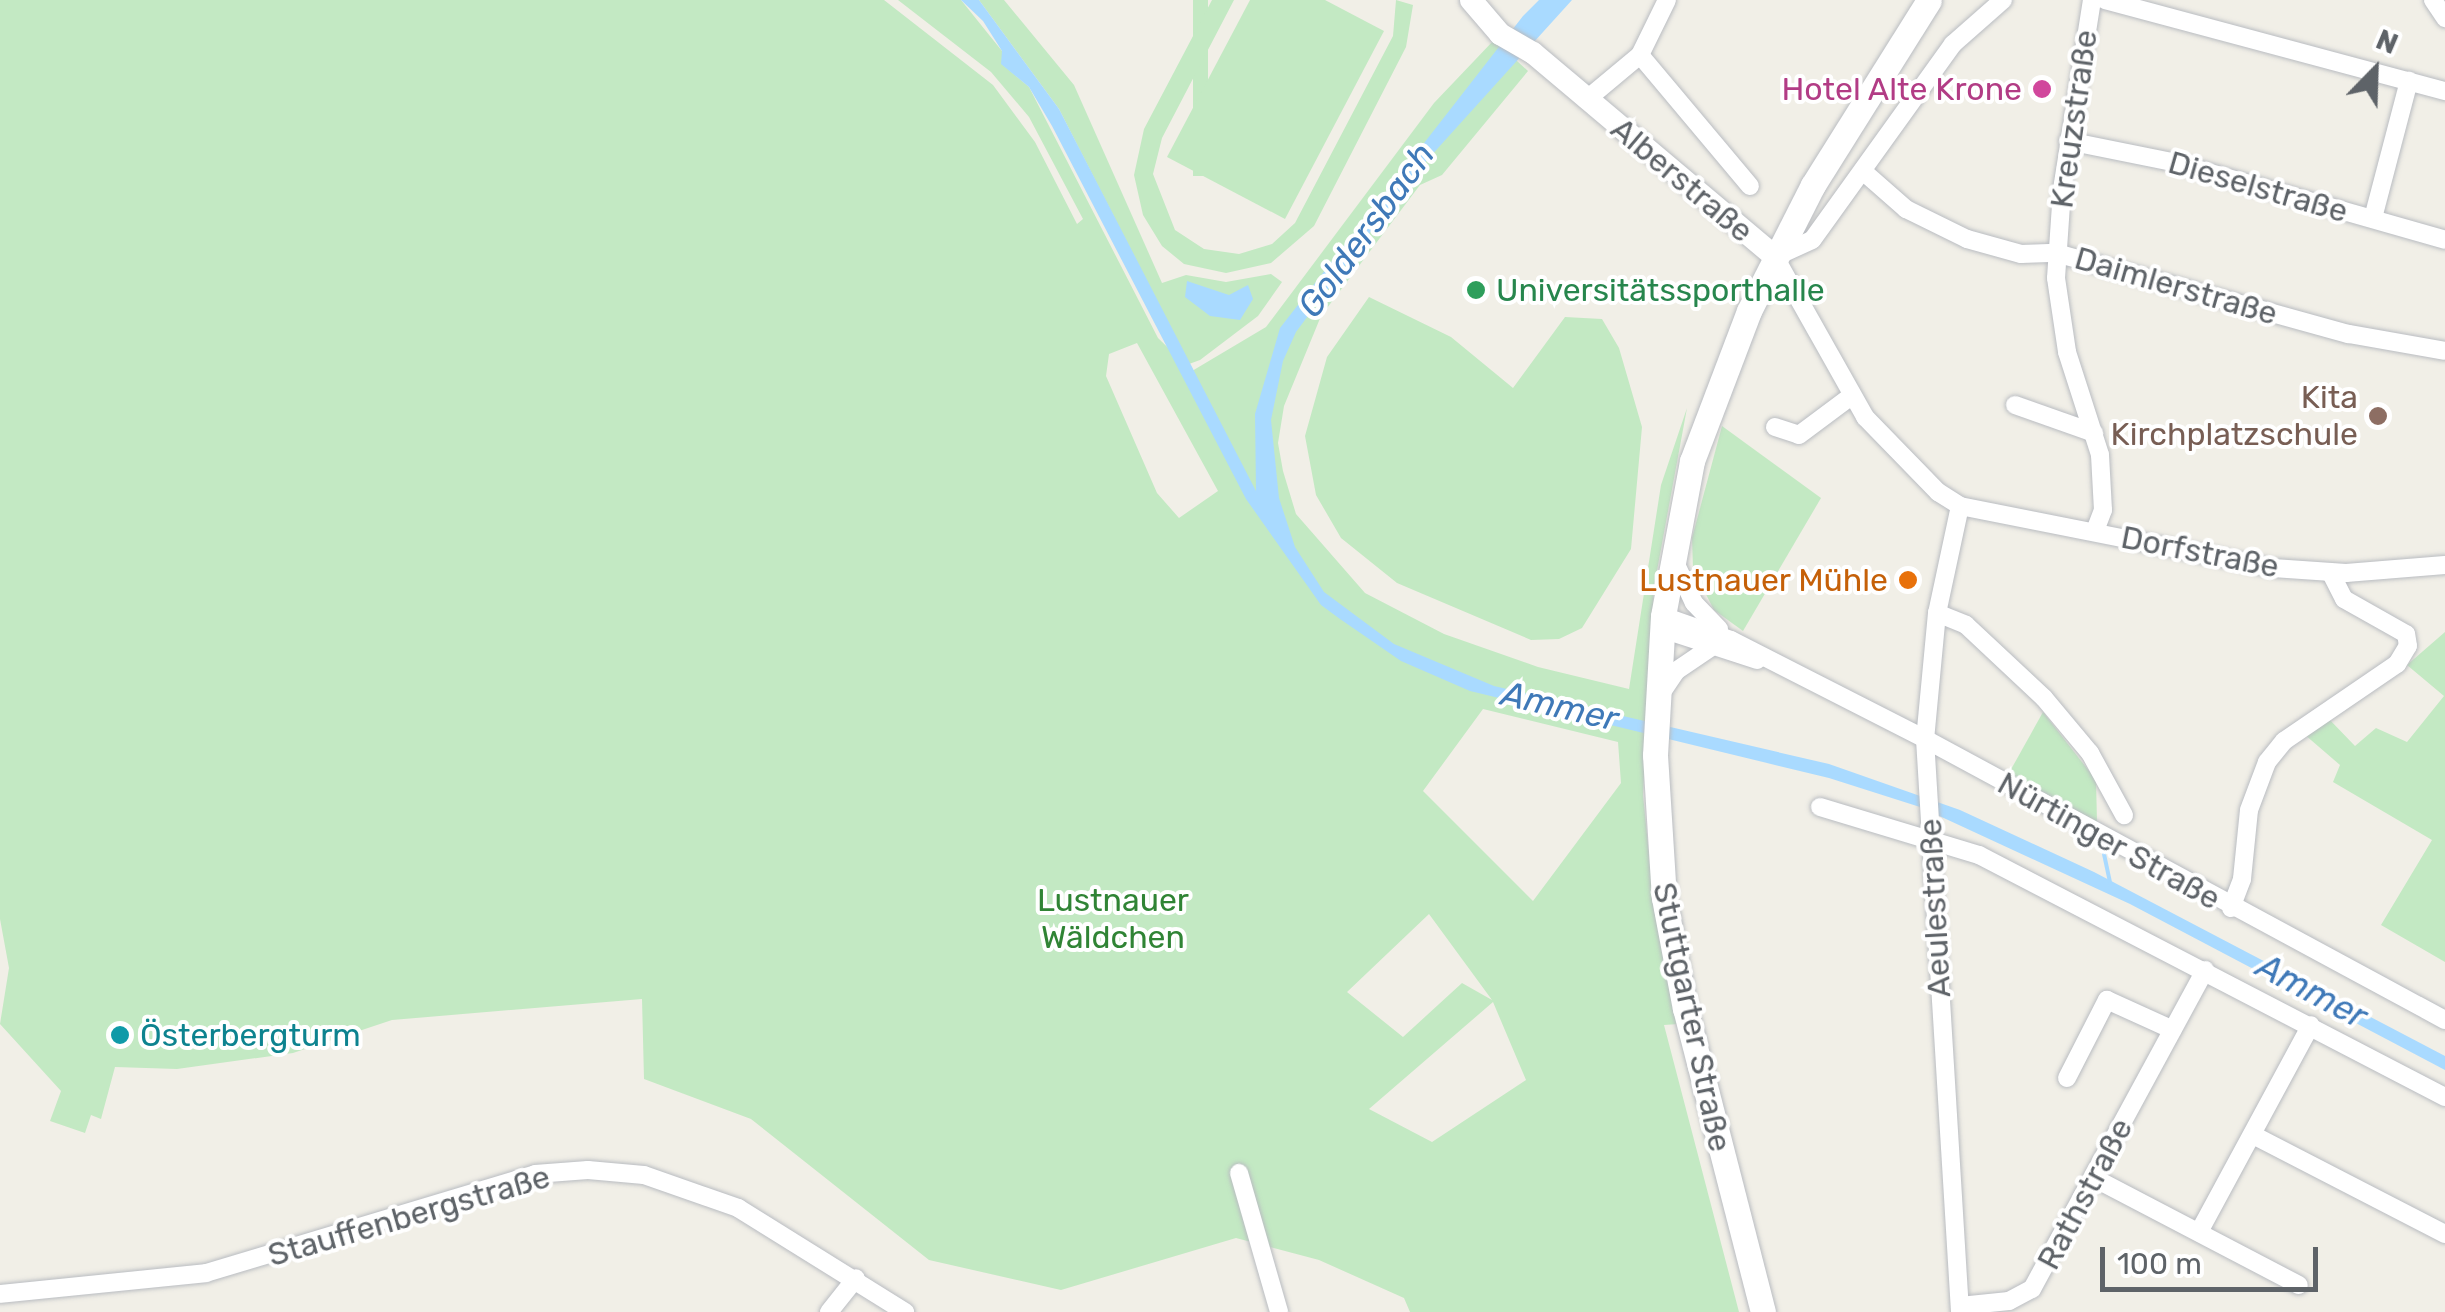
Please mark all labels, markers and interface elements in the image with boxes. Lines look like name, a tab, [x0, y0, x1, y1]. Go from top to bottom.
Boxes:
north arrow	[2325, 20, 2425, 120]
text: N	[2371, 23, 2403, 61]
street label: Kreuzstraße	[2042, 27, 2106, 211]
place label: Hotel Alte Krone	[1781, 70, 2022, 108]
marker: Hotel Alte Krone	[2031, 78, 2053, 100]
street label: Alberstraße	[1603, 110, 1761, 250]
water label: Goldersbach	[1289, 134, 1443, 326]
street label: Dieselstraße	[2164, 143, 2352, 231]
street label: Daimlerstraße	[2070, 239, 2282, 333]
place label: Universitätssporthalle	[1496, 271, 1825, 309]
marker: Universitätssporthalle	[1465, 279, 1487, 301]
place label: Kita Kirchplatzschule	[2110, 379, 2358, 454]
marker: Kita Kirchplatzschule	[2367, 405, 2389, 427]
street label: Dorfstraße	[2118, 518, 2282, 586]
place label: Lustnauer Mühle	[1638, 561, 1888, 599]
marker: Lustnauer Mühle	[1897, 569, 1919, 591]
water label: Ammer	[1497, 672, 1623, 740]
street label: Nürtinger Straße	[1991, 764, 2227, 918]
street label: Aeulestraße	[1911, 817, 1959, 999]
street label: Stuttgarter Straße	[1645, 879, 1739, 1155]
park label: Lustnauer Wäldchen	[1037, 882, 1189, 957]
water label: Ammer	[2250, 945, 2374, 1037]
place label: Österbergturm	[140, 1016, 361, 1054]
marker: Österbergturm	[109, 1024, 131, 1046]
street label: Rathstraße	[2029, 1112, 2141, 1276]
street label: Stauffenbergstraße	[264, 1157, 554, 1275]
scale bar	[2105, 1227, 2322, 1289]
text: 100 m	[2117, 1246, 2202, 1282]

